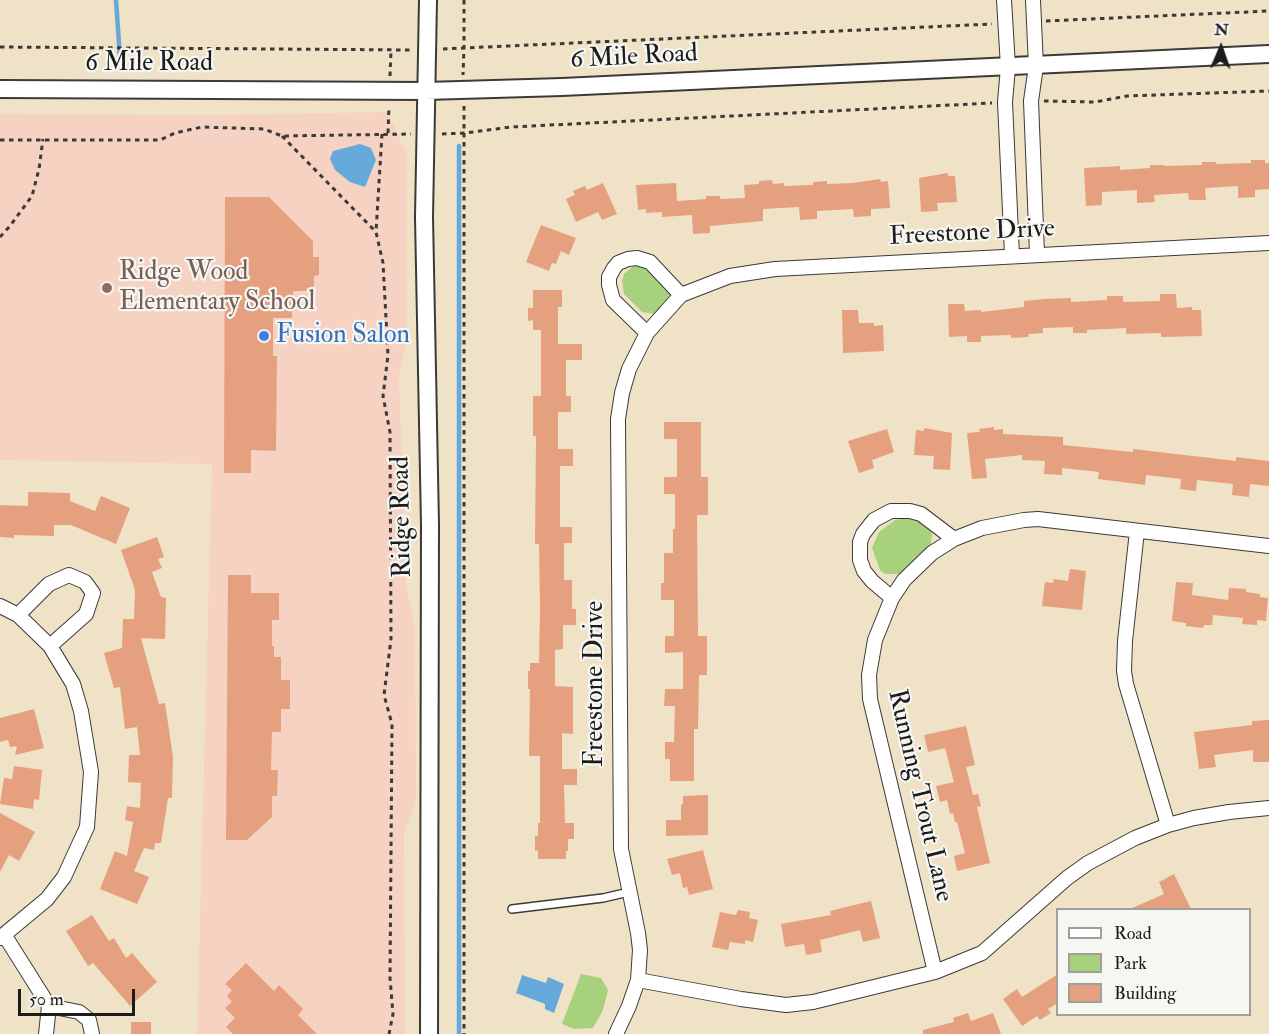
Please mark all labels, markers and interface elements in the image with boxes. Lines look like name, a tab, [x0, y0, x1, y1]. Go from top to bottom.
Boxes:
north arrow	[1191, 18, 1251, 78]
text: N	[1214, 20, 1229, 40]
street label: 6 Mile Road	[569, 39, 699, 77]
street label: 6 Mile Road	[85, 48, 213, 80]
street label: Freestone Drive	[888, 214, 1056, 254]
place label: Ridge Wood Elementary School	[119, 257, 315, 318]
marker: Ridge Wood Elementary School	[100, 281, 114, 295]
place label: Fusion Salon	[276, 320, 410, 352]
marker: Fusion Salon	[257, 329, 271, 343]
street label: Ridge Road	[386, 456, 420, 578]
street label: Freestone Drive	[580, 601, 612, 767]
street label: Running Trout Lane	[879, 687, 959, 905]
legend	[1056, 908, 1251, 1016]
text: Road	[1114, 922, 1152, 945]
text: Park	[1114, 952, 1147, 975]
scale bar	[21, 977, 138, 1015]
text: Building	[1114, 982, 1176, 1005]
text: 50 m	[29, 988, 64, 1011]

